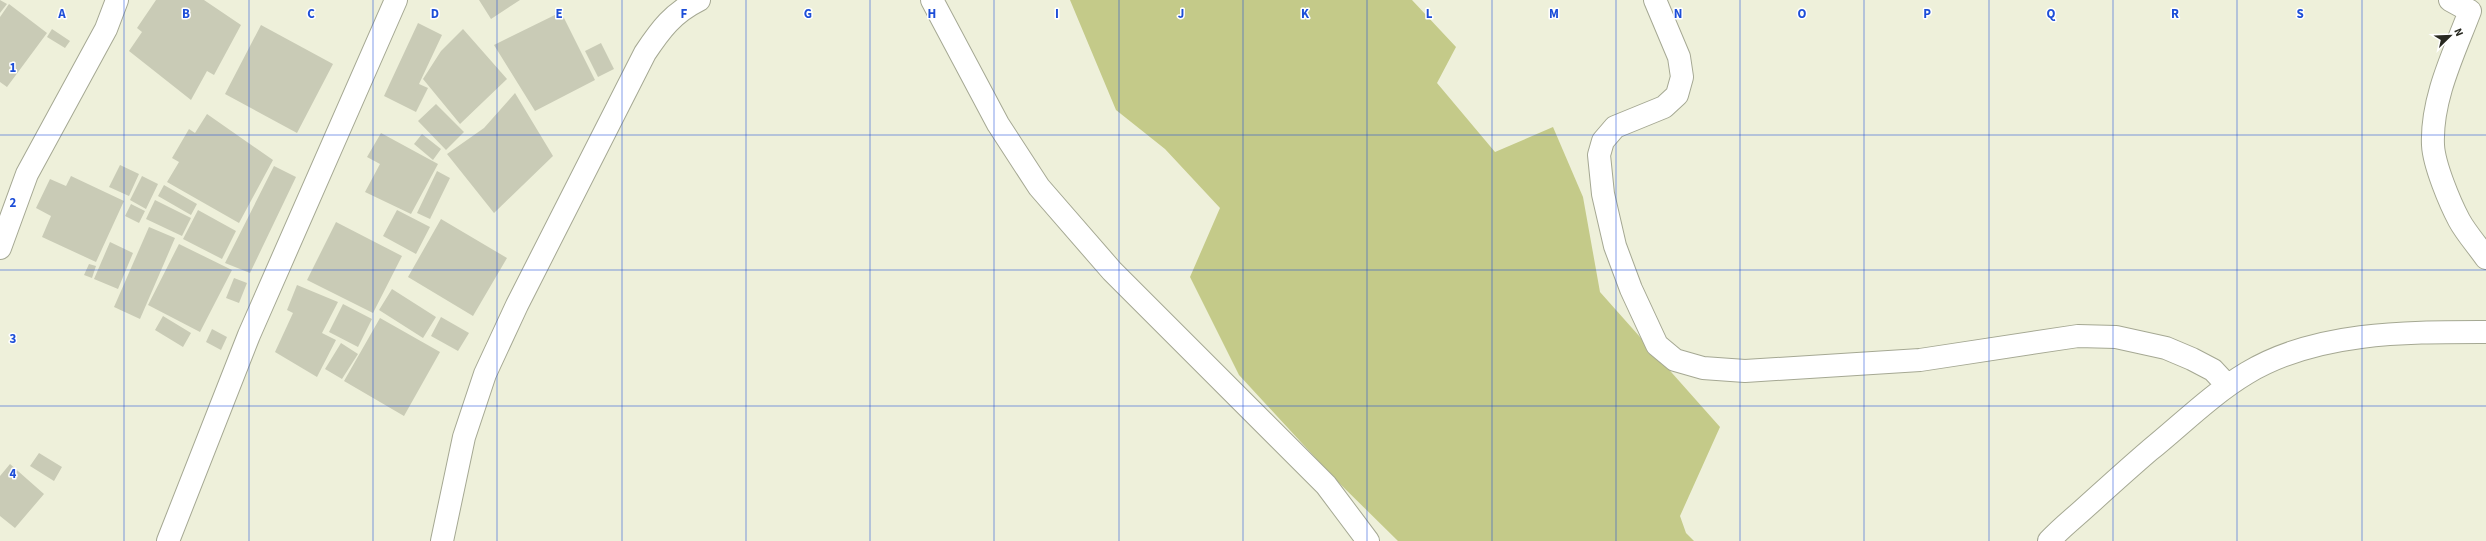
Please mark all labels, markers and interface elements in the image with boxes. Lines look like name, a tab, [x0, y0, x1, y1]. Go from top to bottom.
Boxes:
text: A	[57, 5, 66, 23]
text: B	[182, 5, 190, 23]
text: C	[307, 5, 315, 23]
text: D	[431, 5, 439, 23]
text: E	[555, 5, 563, 23]
text: F	[681, 5, 688, 23]
text: G	[804, 5, 812, 23]
text: H	[928, 5, 936, 23]
text: I	[1055, 5, 1059, 23]
text: J	[1178, 5, 1184, 23]
text: K	[1301, 5, 1310, 23]
text: L	[1426, 5, 1433, 23]
text: M	[1549, 5, 1559, 23]
text: N	[1674, 5, 1682, 23]
text: O	[1798, 5, 1807, 23]
text: P	[1923, 5, 1931, 23]
text: Q	[2047, 5, 2056, 23]
text: R	[2171, 5, 2179, 23]
text: S	[2296, 5, 2304, 23]
north arrow	[2430, 16, 2470, 56]
text: N	[2450, 26, 2467, 39]
text: 1	[10, 59, 17, 77]
text: 2	[10, 194, 17, 212]
text: 3	[10, 330, 17, 348]
text: 4	[10, 465, 17, 483]

